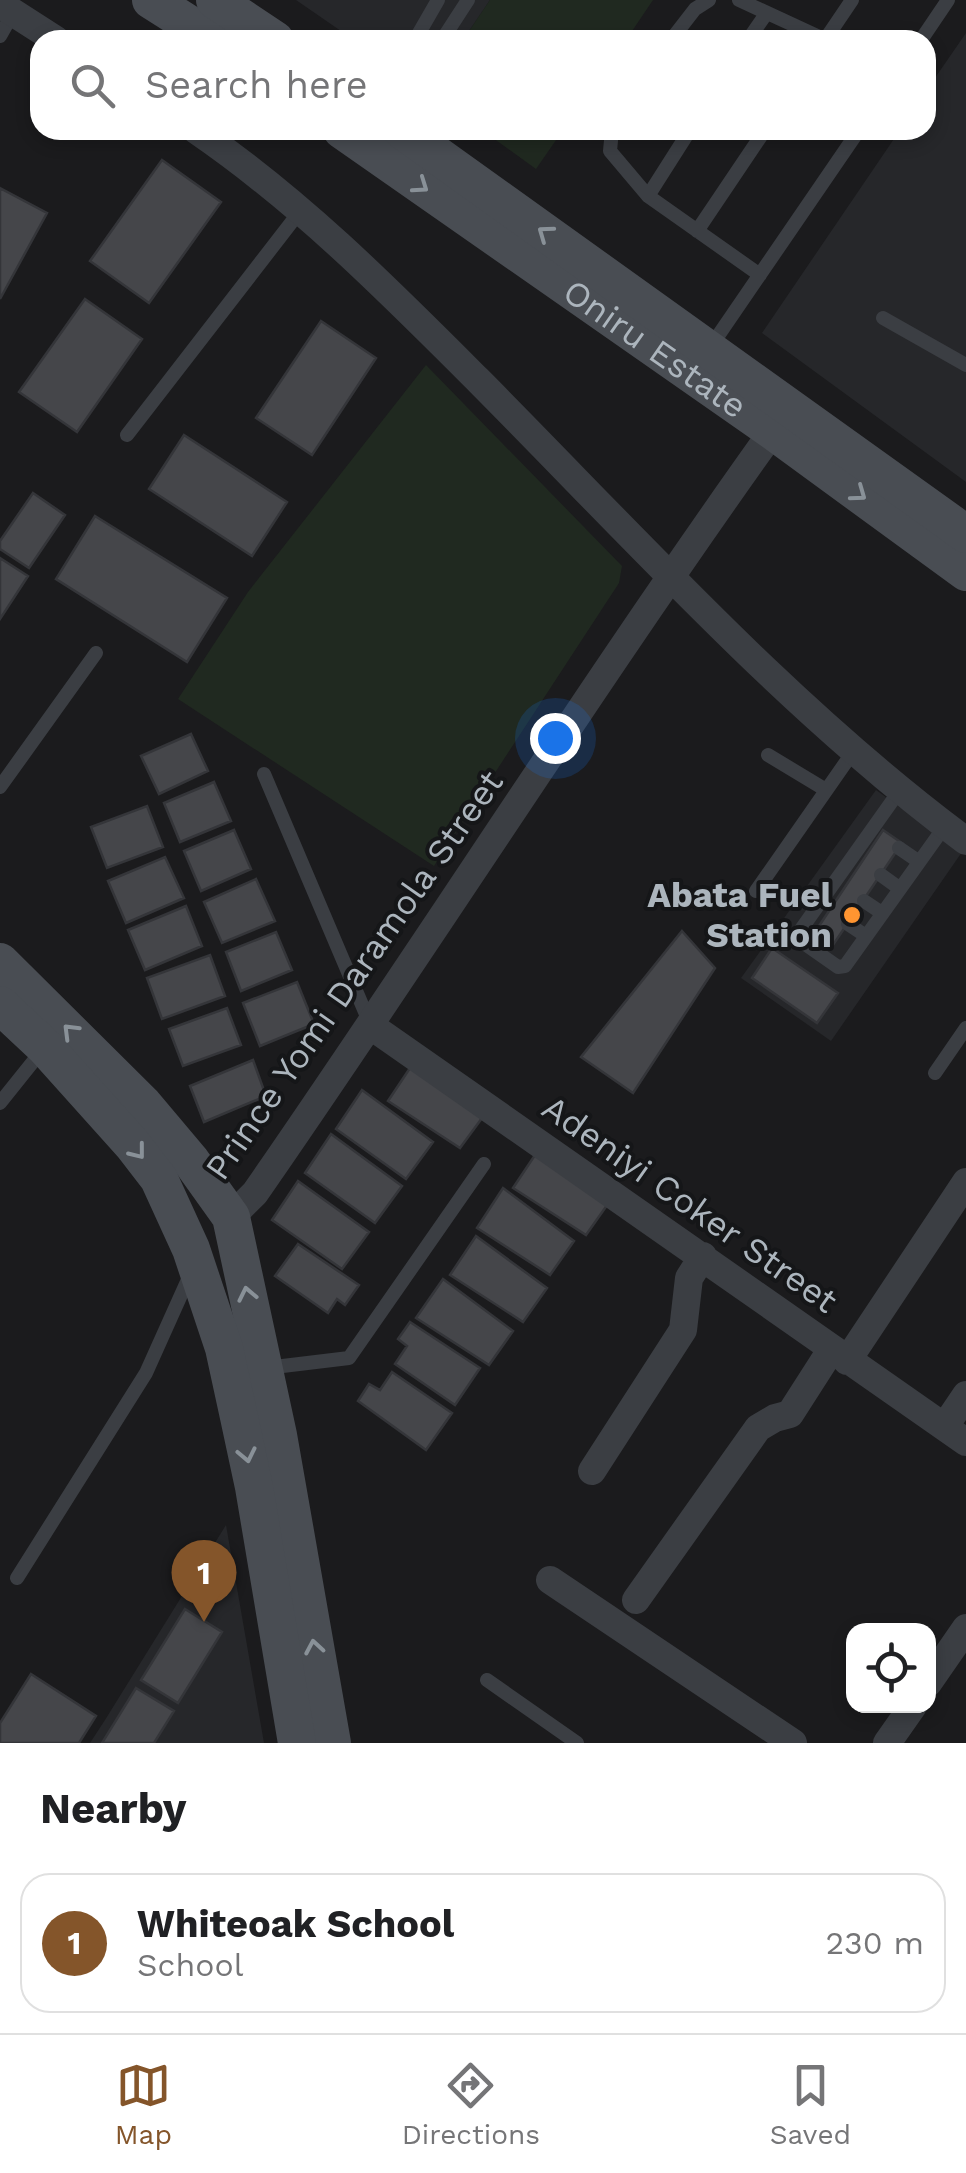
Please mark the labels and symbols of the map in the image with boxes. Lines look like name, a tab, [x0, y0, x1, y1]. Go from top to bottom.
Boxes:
one-way arrow	[410, 174, 429, 192]
one-way arrow	[538, 227, 557, 245]
street label: Oniru Estate	[555, 270, 755, 427]
one-way arrow	[848, 482, 866, 499]
your location	[530, 713, 581, 764]
street label: Prince Yomi Daramola Street	[196, 762, 512, 1188]
place label: Abata Fuel Station	[647, 874, 833, 956]
marker: Abata Fuel Station	[841, 904, 863, 926]
one-way arrow	[63, 1025, 81, 1043]
street label: Adeniyi Coker Street	[534, 1086, 846, 1322]
one-way arrow	[127, 1141, 144, 1159]
one-way arrow	[237, 1286, 258, 1303]
one-way arrow	[236, 1447, 257, 1464]
pin: 1	[172, 1540, 236, 1622]
one-way arrow	[304, 1639, 325, 1655]

